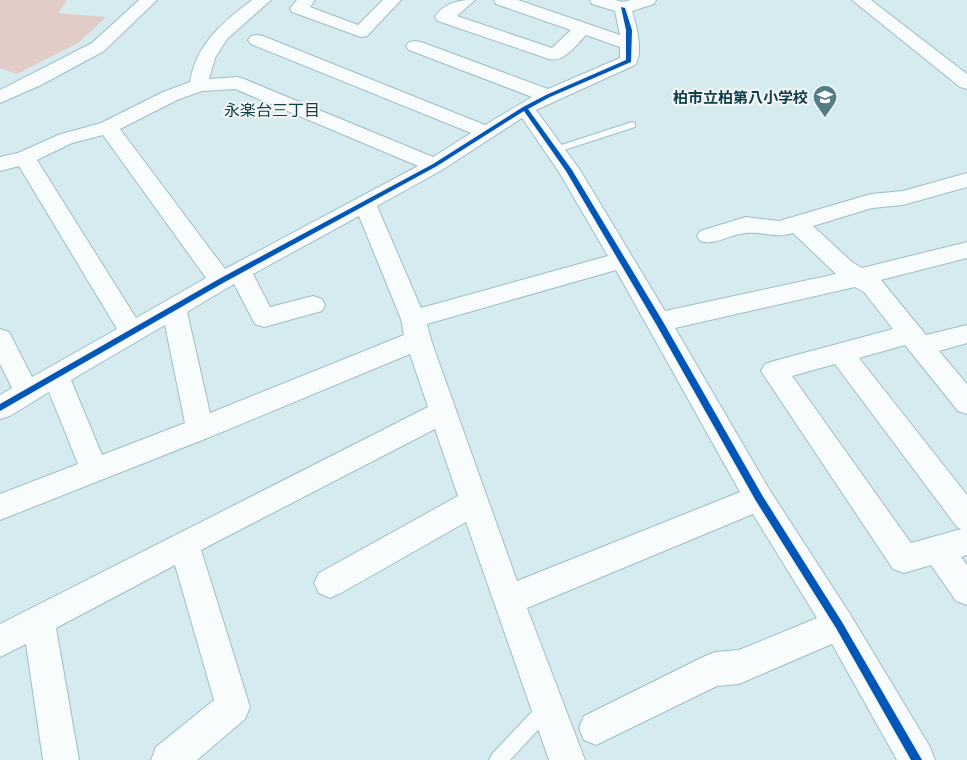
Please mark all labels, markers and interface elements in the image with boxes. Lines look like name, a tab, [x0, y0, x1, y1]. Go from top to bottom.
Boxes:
school or university icon: 柏市立柏第八小学校	[812, 84, 838, 118]
place label: 柏市立柏第八小学校	[673, 88, 808, 107]
district label: 永楽台三丁目	[224, 100, 320, 120]

